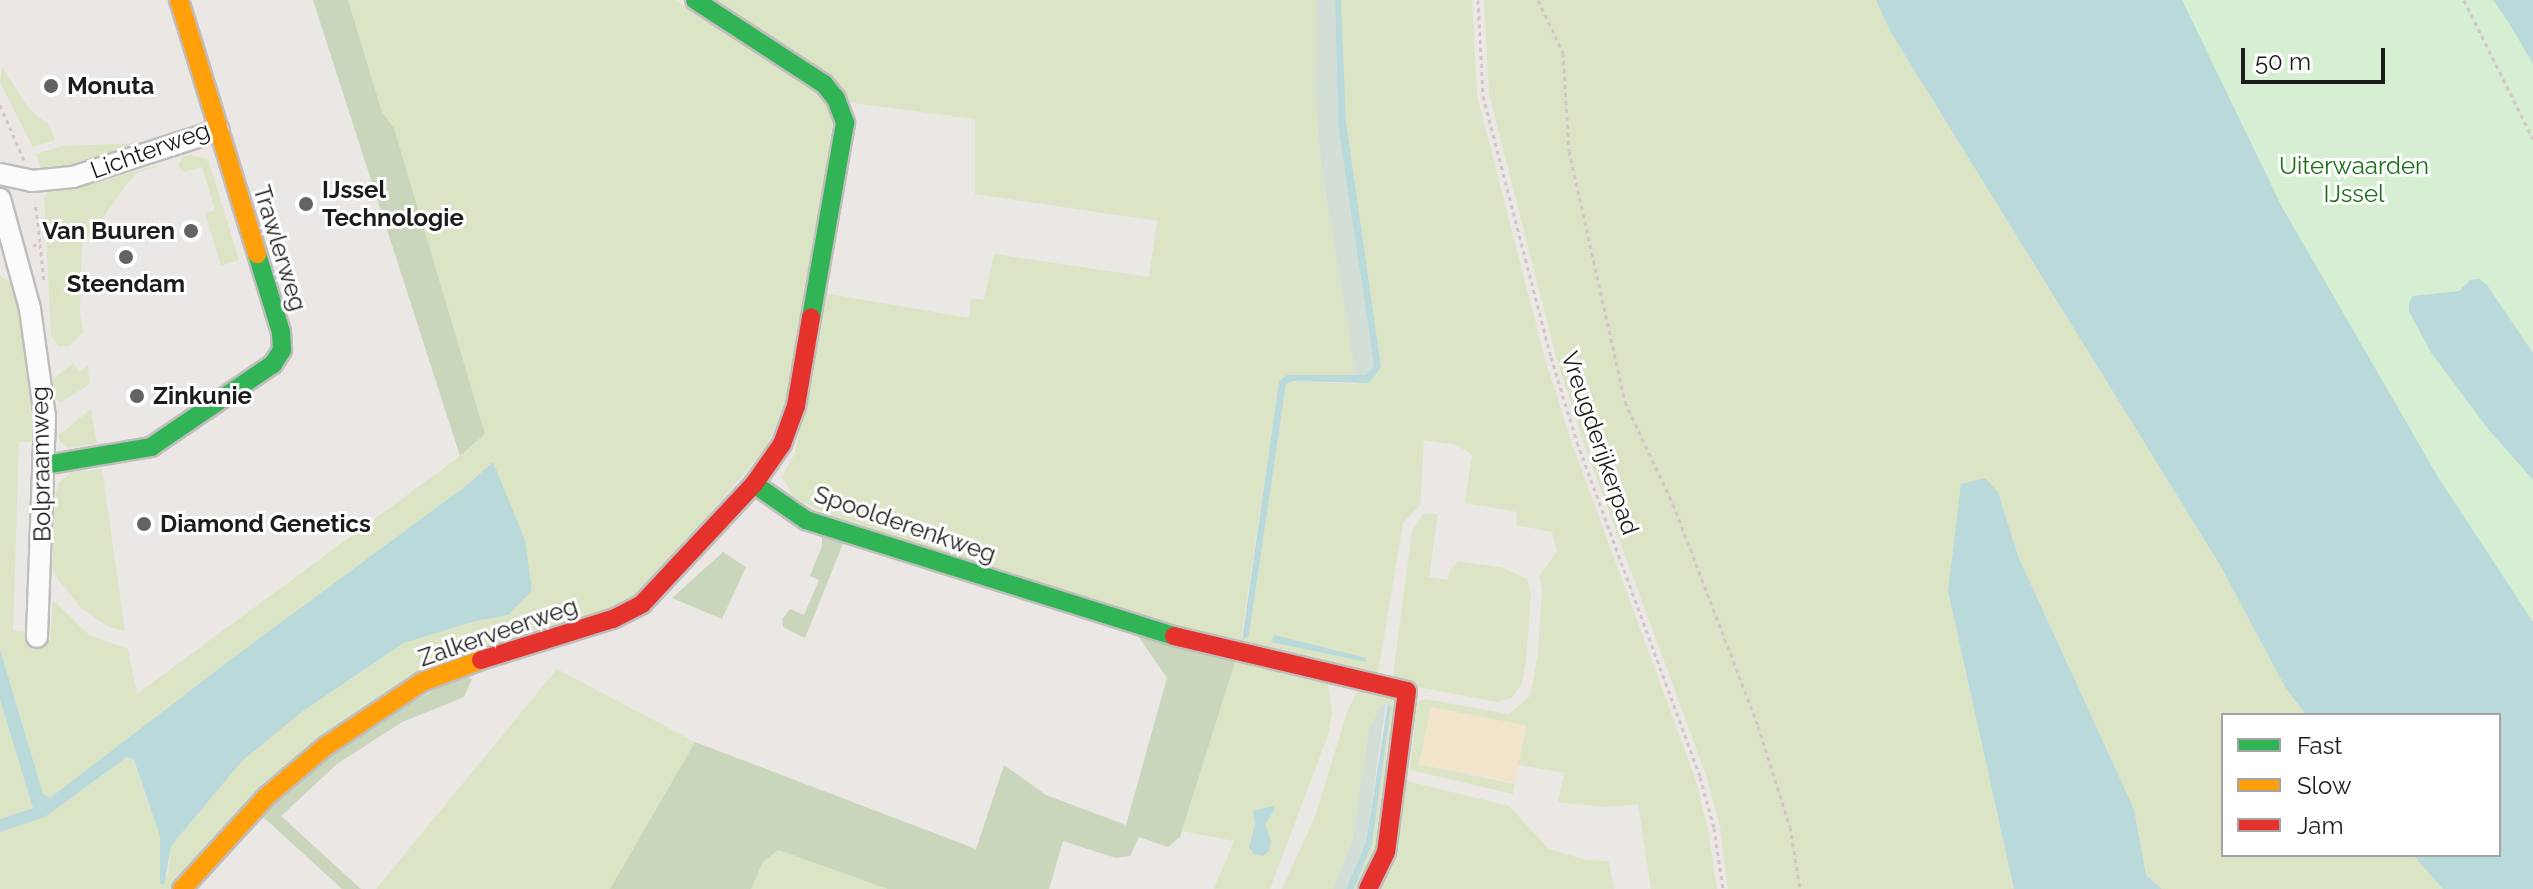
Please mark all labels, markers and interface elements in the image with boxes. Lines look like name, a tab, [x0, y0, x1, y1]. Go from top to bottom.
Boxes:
scale bar	[2245, 32, 2389, 82]
text: 50 m	[2255, 47, 2311, 76]
place label: Monuta	[67, 72, 154, 100]
marker: Monuta	[42, 77, 60, 95]
street label: Lichterweg	[87, 115, 213, 185]
park label: Uiterwaarden IJssel	[2279, 152, 2429, 208]
place label: IJssel Technologie	[322, 176, 464, 232]
street label: Trawlerweg	[247, 182, 313, 314]
marker: IJssel Technologie	[297, 195, 315, 213]
place label: Van Buuren	[42, 217, 175, 245]
marker: Van Buuren	[182, 222, 200, 240]
marker: Steendam	[117, 248, 135, 266]
place label: Steendam	[67, 270, 185, 298]
street label: Vreugderijkerpad	[1555, 348, 1645, 538]
place label: Zinkunie	[153, 382, 252, 410]
street label: Bolpraamweg	[25, 386, 57, 542]
marker: Zinkunie	[128, 387, 146, 405]
street label: Spoolderenkweg	[810, 479, 1000, 569]
place label: Diamond Genetics	[160, 510, 371, 538]
marker: Diamond Genetics	[135, 515, 153, 533]
street label: Zalkerveerweg	[415, 591, 581, 673]
legend	[2221, 713, 2501, 857]
text: Fast	[2297, 731, 2342, 760]
text: Slow	[2297, 771, 2351, 800]
text: Jam	[2297, 811, 2343, 840]

